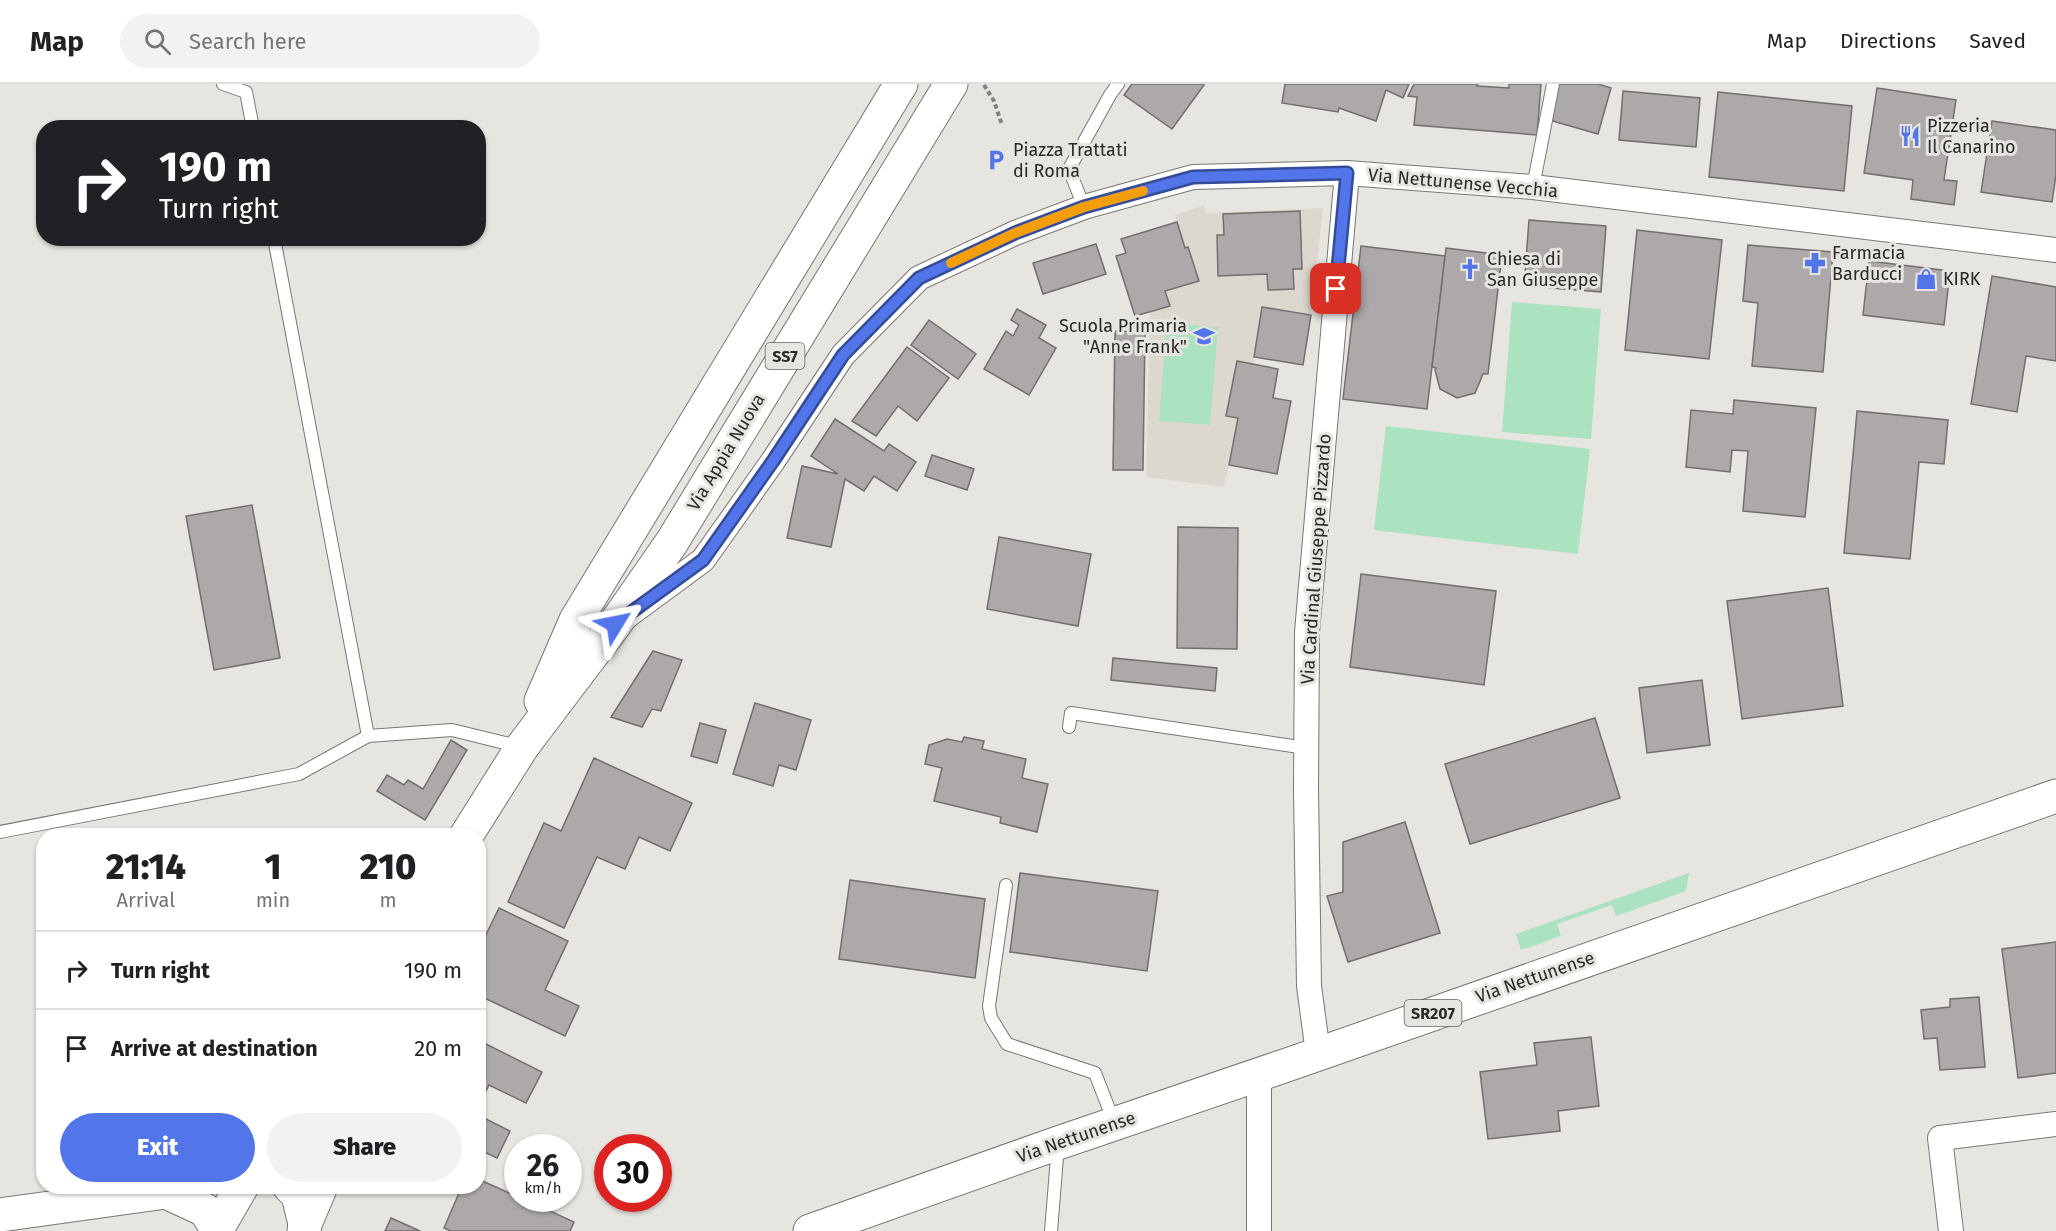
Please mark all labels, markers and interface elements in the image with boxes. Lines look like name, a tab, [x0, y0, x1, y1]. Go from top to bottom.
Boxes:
search box	[120, 14, 540, 68]
text: Map	[30, 25, 84, 58]
icon: search	[141, 25, 174, 58]
text: Search here	[189, 28, 307, 55]
text: Map	[1767, 28, 1807, 54]
text: Directions	[1840, 28, 1936, 54]
text: Saved	[1969, 28, 2026, 54]
place label: Pizzeria Il Canarino	[1927, 115, 2015, 158]
restaurant icon: Pizzeria Il Canarino	[1898, 124, 1922, 148]
place label: Piazza Trattati di Roma	[1013, 139, 1127, 182]
text: 190 m	[159, 142, 272, 192]
icon: right	[60, 144, 138, 222]
parking icon: Piazza Trattati di Roma	[984, 148, 1008, 172]
street label: Via Nettunense Vecchia	[1367, 164, 1559, 202]
text: Turn right	[159, 193, 279, 225]
place label: Farmacia Barducci	[1832, 242, 1905, 285]
place label: Chiesa di San Giuseppe	[1487, 248, 1598, 291]
pharmacy icon: Farmacia Barducci	[1803, 251, 1827, 275]
church icon: Chiesa di San Giuseppe	[1458, 257, 1482, 281]
pin	[1310, 263, 1361, 314]
shop icon: KIRK	[1914, 267, 1938, 291]
place label: KIRK	[1943, 268, 1981, 290]
icon: arrive	[1319, 272, 1352, 305]
place label: Scuola Primaria "Anne Frank"	[1059, 315, 1187, 358]
school or university icon: Scuola Primaria "Anne Frank"	[1192, 324, 1216, 348]
road number: SS7	[766, 343, 804, 369]
street label: Via Appia Nuova	[682, 390, 770, 514]
street label: Via Cardinal Giuseppe Pizzardo	[1296, 433, 1336, 685]
position arrow	[583, 592, 647, 656]
text: 21:14	[106, 845, 186, 889]
text: 1	[264, 845, 281, 889]
text: 210	[360, 845, 416, 889]
text: Arrival	[117, 888, 175, 912]
text: min	[256, 888, 290, 912]
text: m	[380, 888, 397, 912]
street label: Via Nettunense	[1473, 946, 1597, 1008]
icon: right	[60, 954, 93, 987]
text: Turn right	[111, 957, 210, 984]
text: 190 m	[404, 957, 462, 984]
road number: SR207	[1404, 1000, 1462, 1026]
icon: arrive	[60, 1032, 93, 1065]
text: Arrive at destination	[111, 1035, 318, 1062]
text: 20 m	[414, 1035, 462, 1062]
street label: Via Nettunense	[1014, 1106, 1138, 1168]
button: Exit	[60, 1113, 255, 1182]
button: Share	[267, 1113, 462, 1182]
speed limit sign: 30	[594, 1134, 672, 1212]
text: 26	[527, 1148, 559, 1184]
text: km/h	[524, 1179, 562, 1197]

